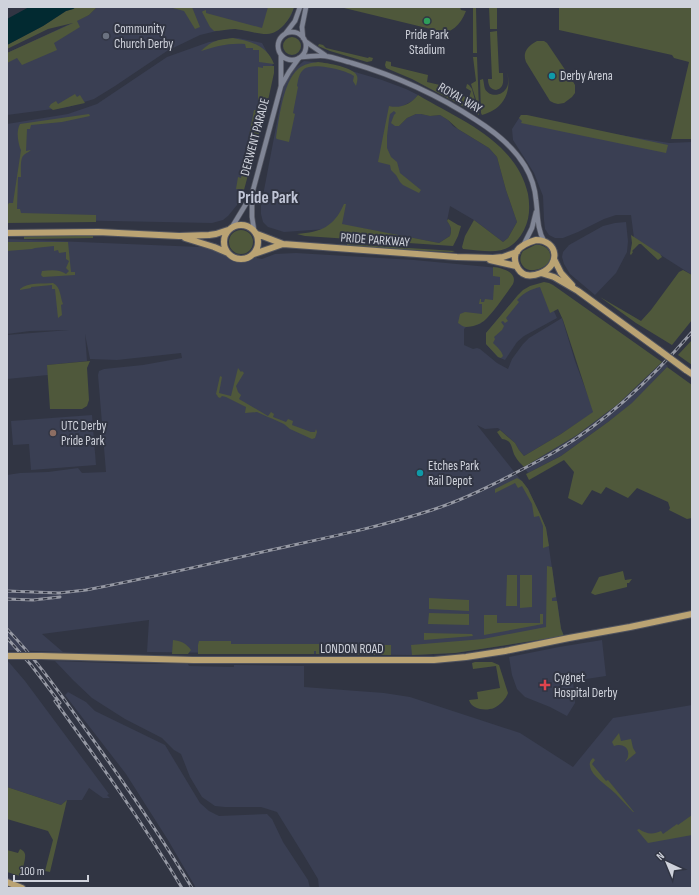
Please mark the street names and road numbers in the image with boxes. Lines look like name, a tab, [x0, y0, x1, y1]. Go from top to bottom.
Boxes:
street label: ROYAL WAY	[435, 79, 485, 117]
street label: DERWENT PARADE	[237, 97, 273, 177]
street label: PRIDE PARKWAY	[340, 230, 411, 250]
street label: LONDON ROAD	[320, 641, 384, 657]

